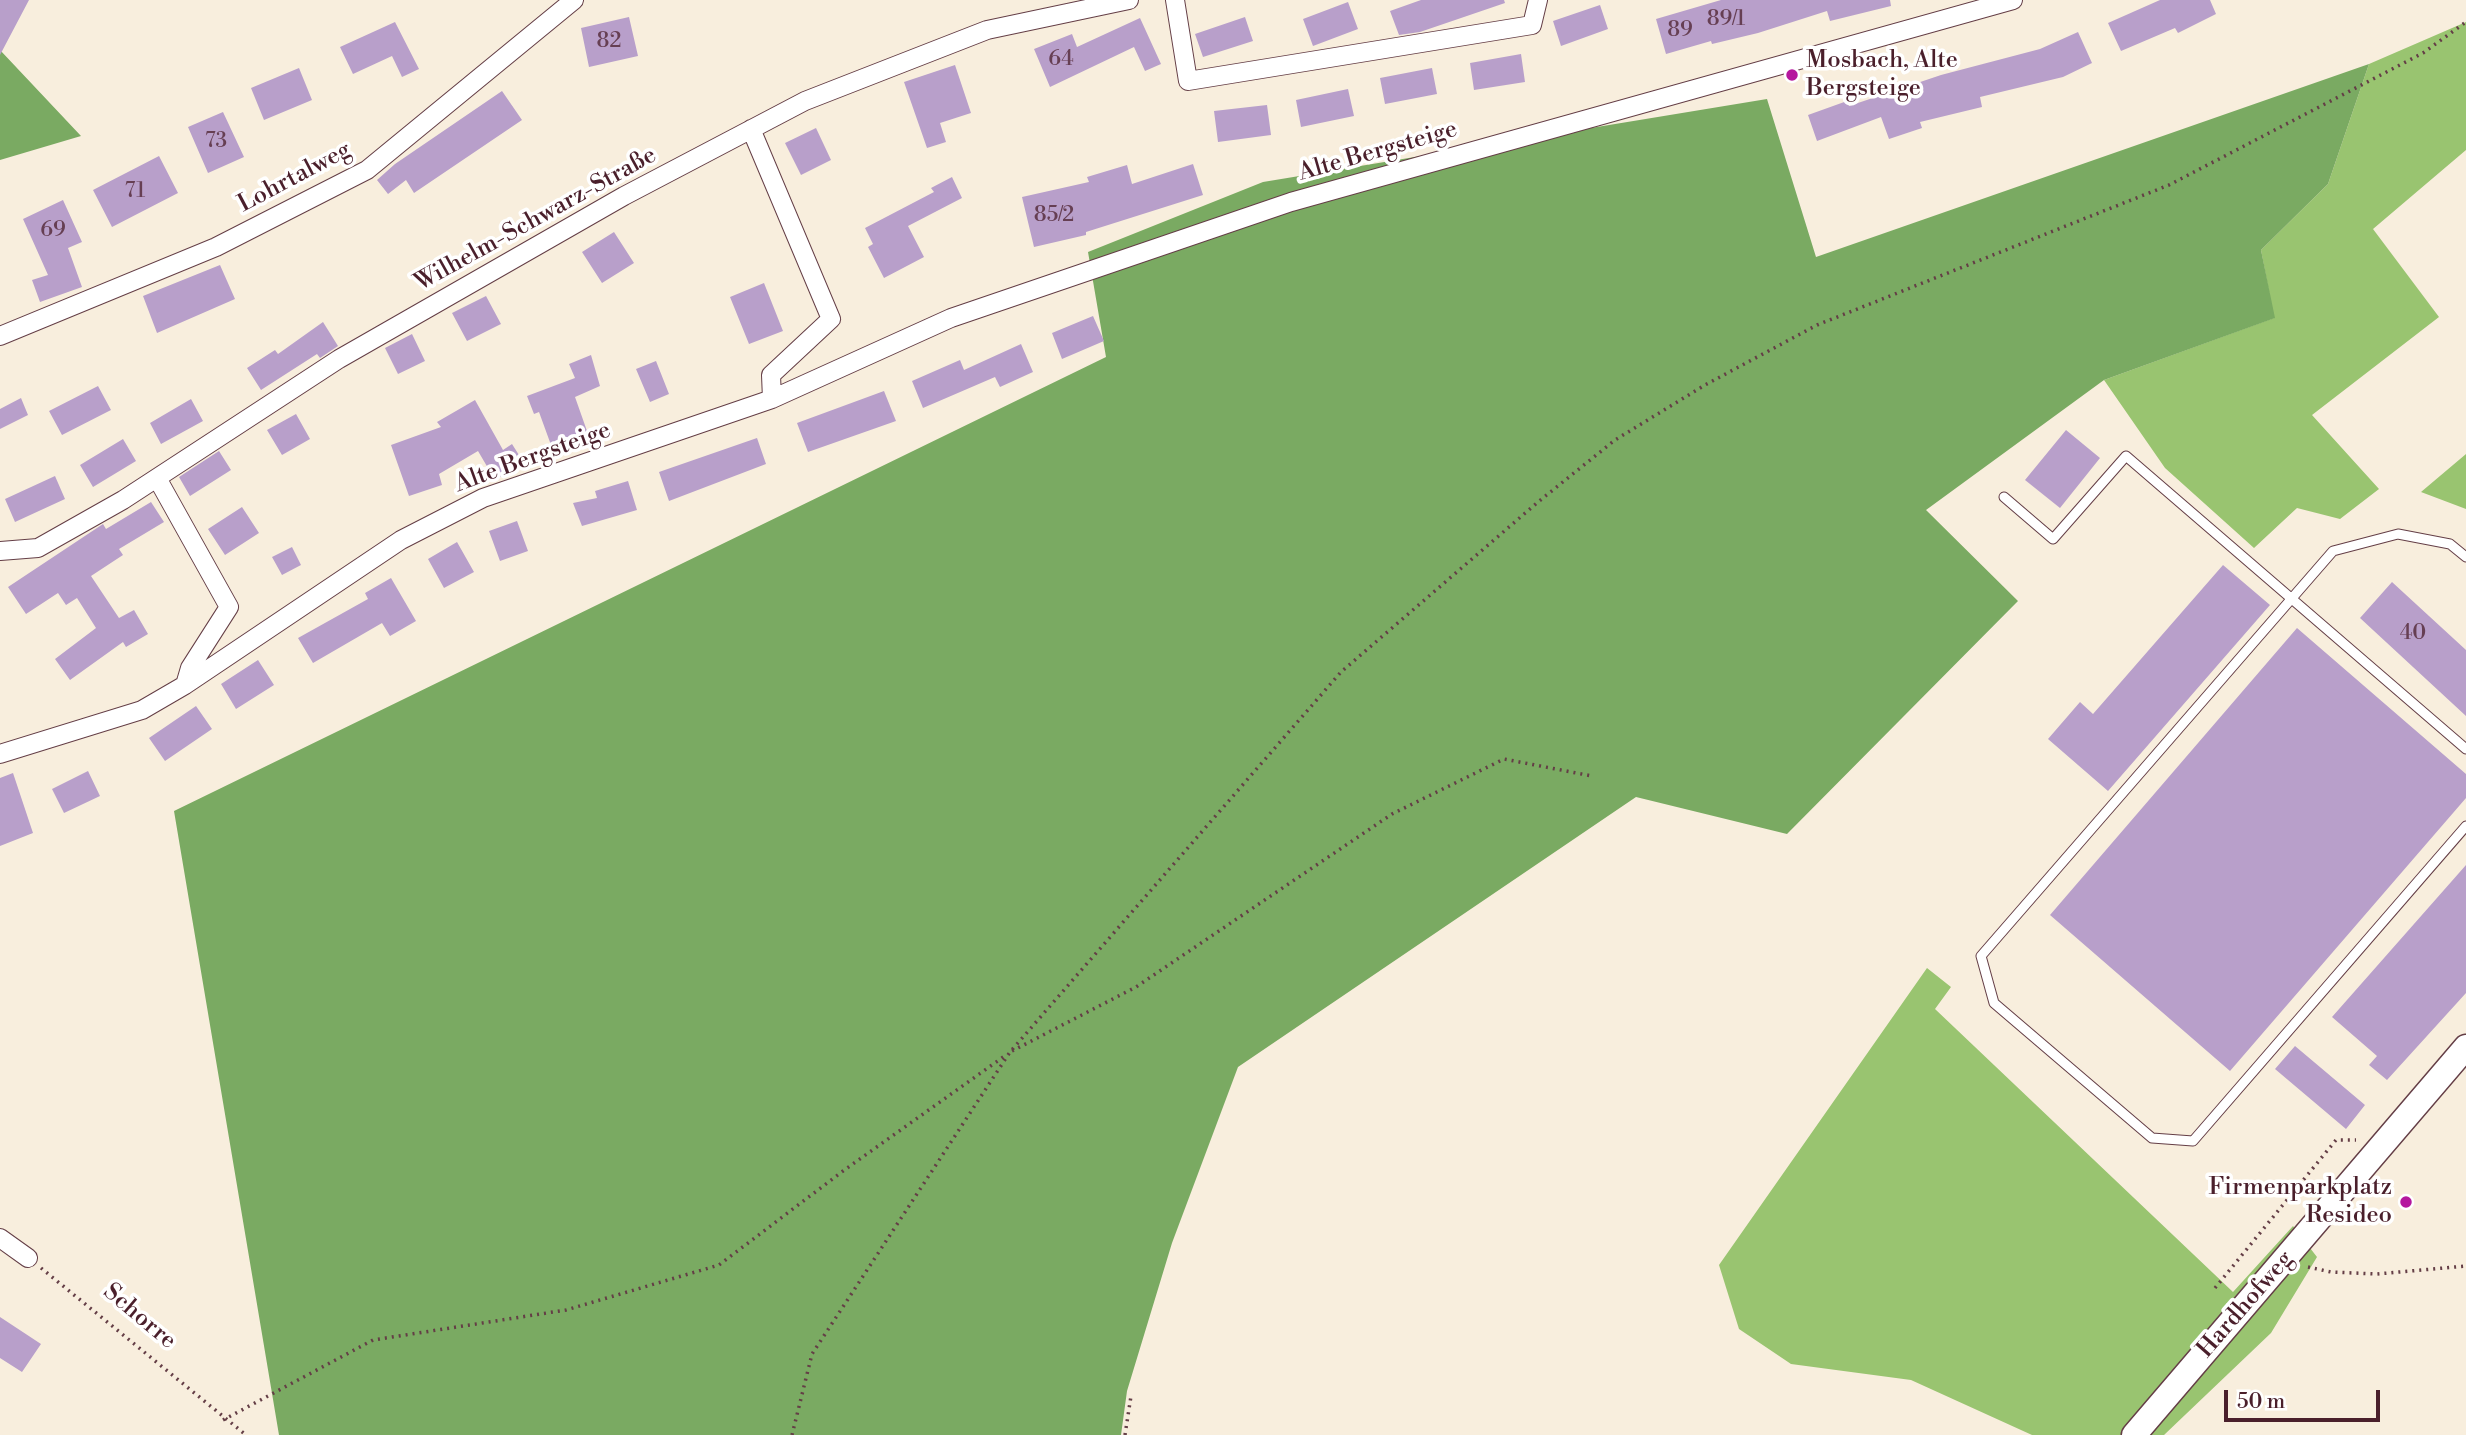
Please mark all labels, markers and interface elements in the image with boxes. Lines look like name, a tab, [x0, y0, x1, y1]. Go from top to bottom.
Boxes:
house number: 89/1	[1707, 7, 1745, 33]
house number: 89	[1667, 18, 1693, 44]
house number: 82	[597, 29, 621, 55]
house number: 64	[1048, 47, 1074, 73]
place label: Mosbach, Alte Bergsteige	[1806, 47, 1958, 103]
marker: Mosbach, Alte Bergsteige	[1784, 67, 1800, 83]
street label: Alte Bergsteige	[1295, 116, 1461, 188]
house number: 73	[205, 129, 227, 155]
street label: Lohrtalweg	[234, 136, 356, 220]
street label: Wilhelm-Schwarz-Straße	[410, 142, 662, 298]
house number: 71	[125, 179, 145, 205]
house number: 85/2	[1034, 203, 1074, 229]
house number: 69	[40, 218, 66, 244]
street label: Alte Bergsteige	[451, 416, 615, 500]
house number: 40	[2400, 621, 2426, 647]
place label: Firmenparkplatz Resideo	[2209, 1174, 2392, 1230]
marker: Firmenparkplatz Resideo	[2398, 1194, 2414, 1210]
street label: Hardhofweg	[2192, 1246, 2300, 1364]
street label: Schorre	[97, 1278, 181, 1356]
scale bar	[2228, 1376, 2384, 1420]
text: 50 m	[2237, 1389, 2285, 1415]

